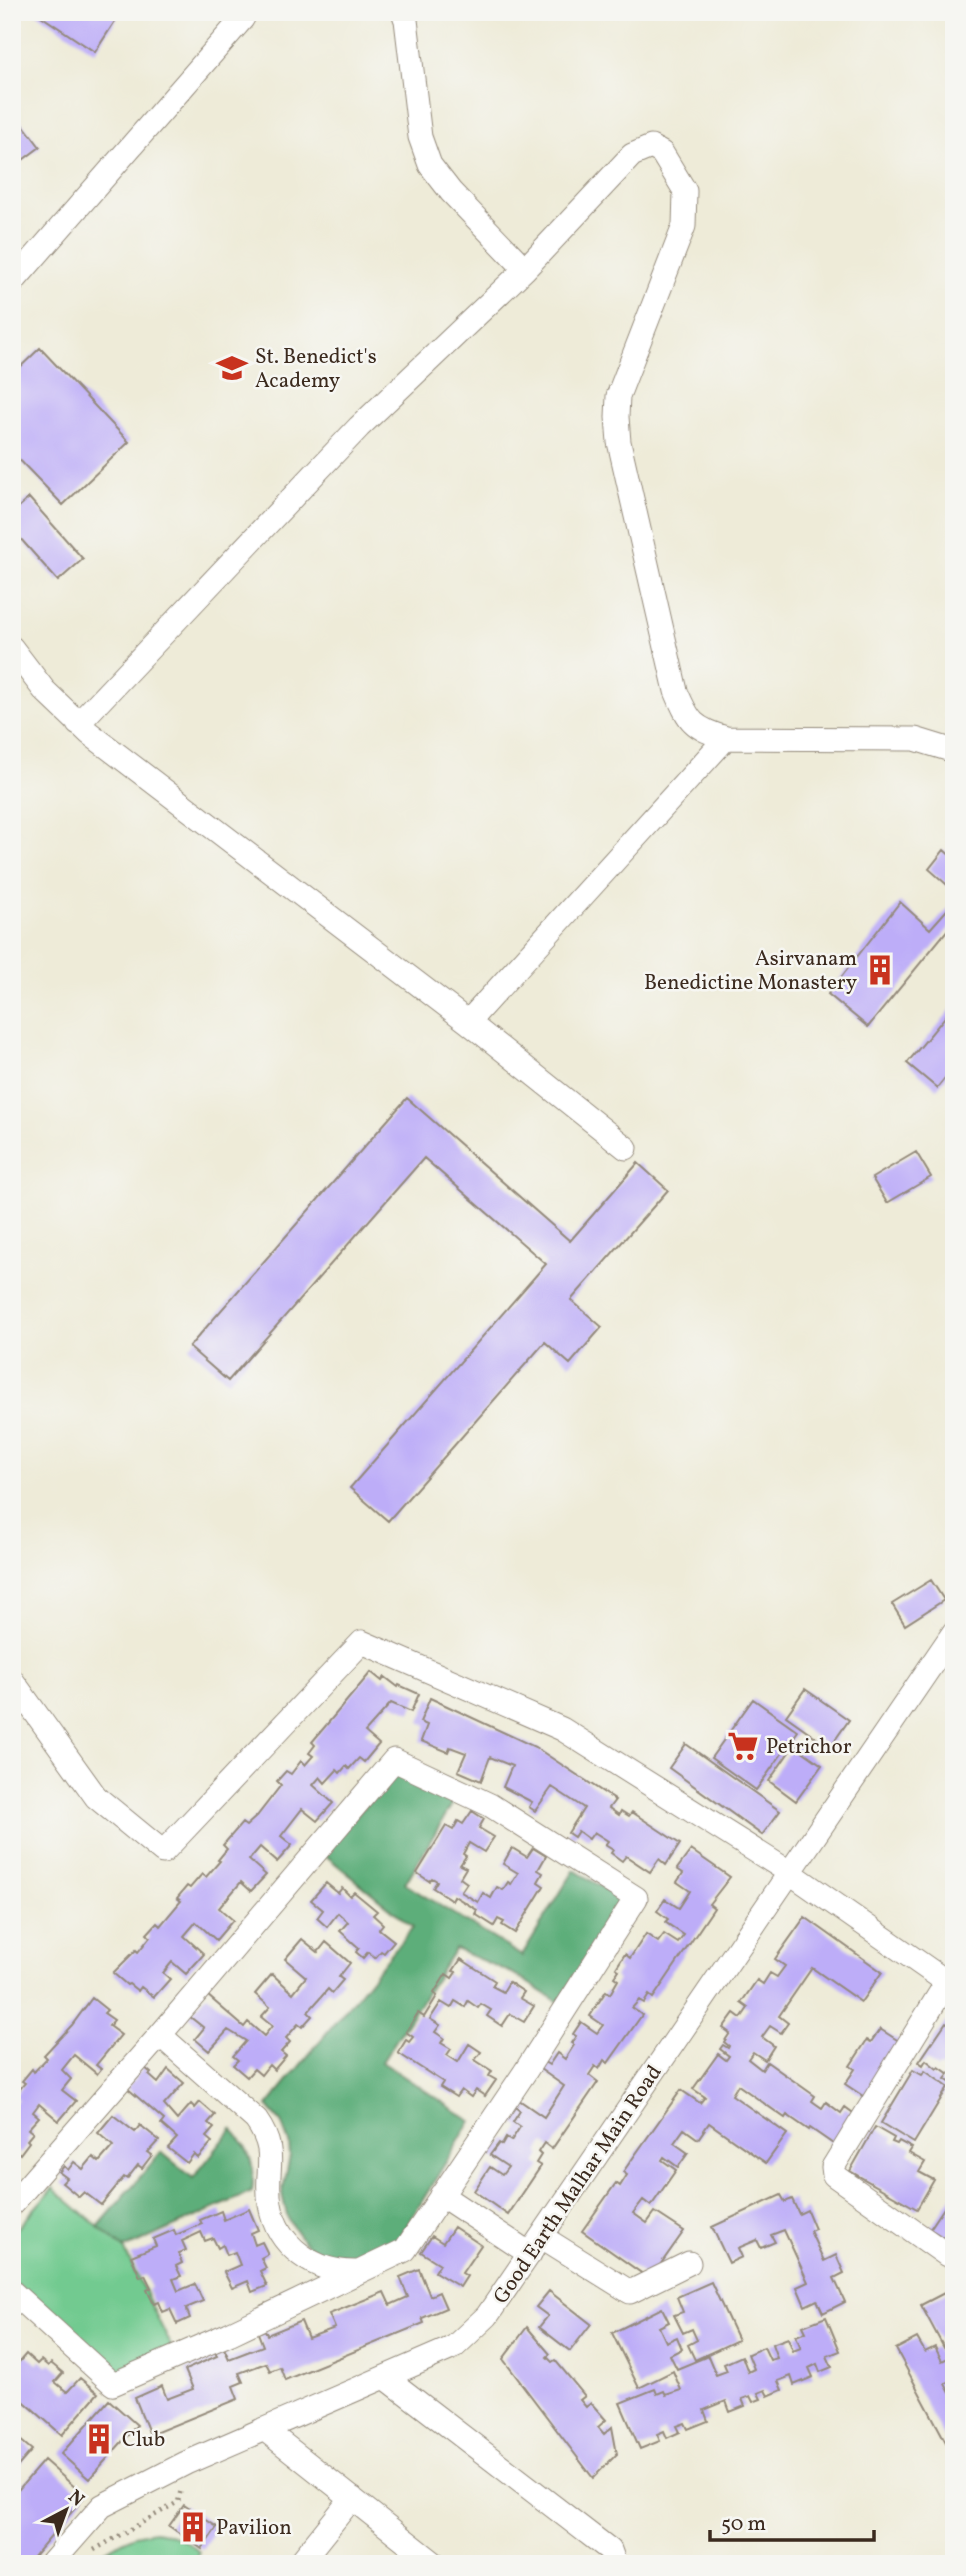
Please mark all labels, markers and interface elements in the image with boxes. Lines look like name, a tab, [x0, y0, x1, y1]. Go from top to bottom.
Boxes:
place label: St. Benedict's Academy	[255, 343, 377, 396]
school or university icon: St. Benedict's Academy	[215, 351, 249, 385]
place label: Asirvanam Benedictine Monastery	[644, 945, 858, 998]
building icon: Asirvanam Benedictine Monastery	[863, 953, 897, 987]
supermarket icon: Petrichor	[726, 1729, 760, 1763]
place label: Petrichor	[766, 1733, 852, 1762]
street label: Good Earth Malhar Main Road	[487, 2060, 669, 2310]
building icon: Club	[82, 2422, 116, 2456]
place label: Club	[122, 2426, 165, 2455]
north arrow	[32, 2474, 102, 2544]
text: N	[62, 2484, 90, 2513]
scale bar	[710, 2499, 875, 2543]
building icon: Pavilion	[176, 2510, 210, 2544]
text: 50 m	[721, 2510, 766, 2539]
place label: Pavilion	[216, 2514, 292, 2543]

